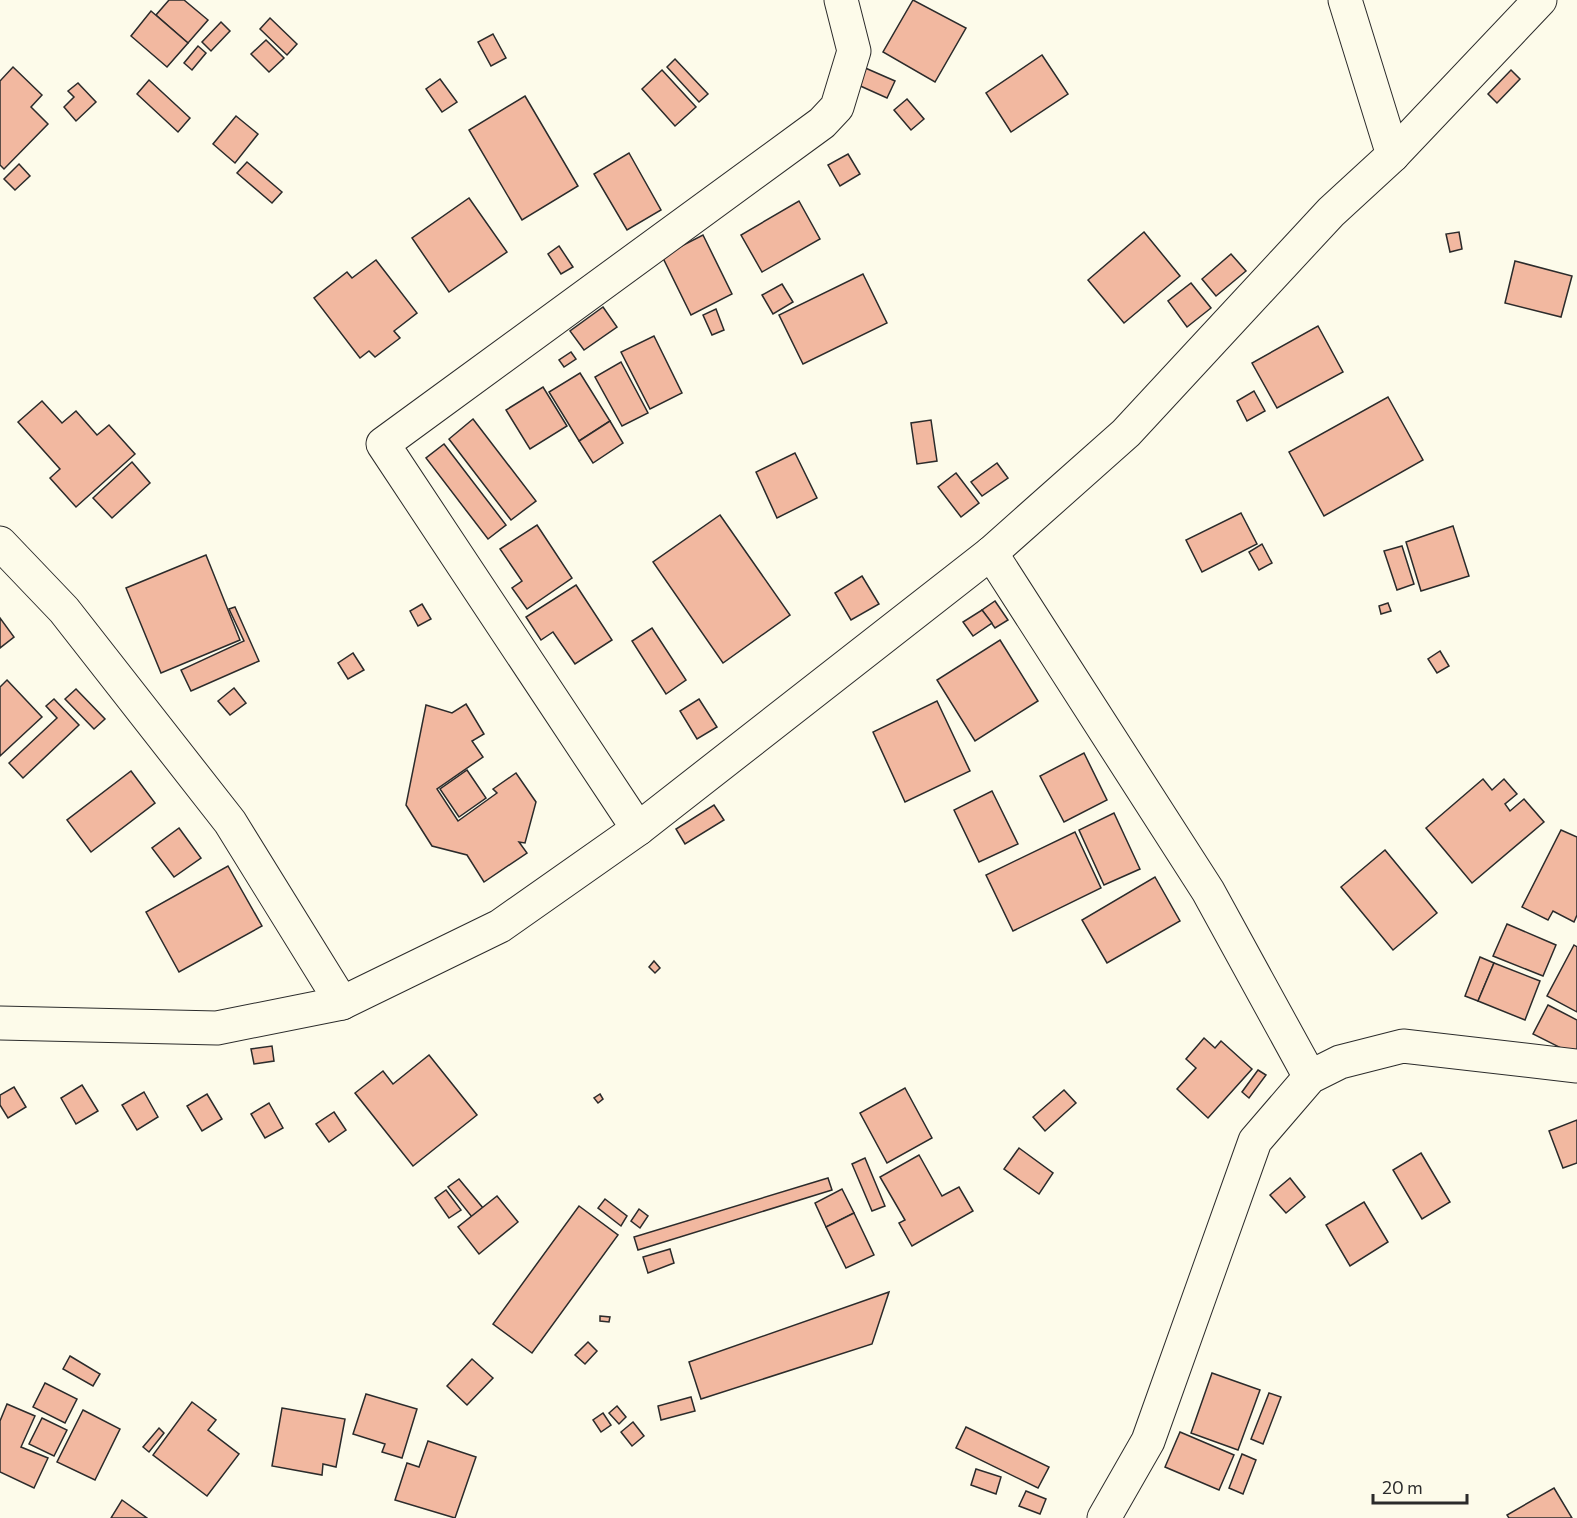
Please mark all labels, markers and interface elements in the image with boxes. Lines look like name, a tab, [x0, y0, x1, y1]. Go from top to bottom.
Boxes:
scale bar	[1373, 1467, 1468, 1505]
text: 20 m	[1382, 1476, 1423, 1498]

